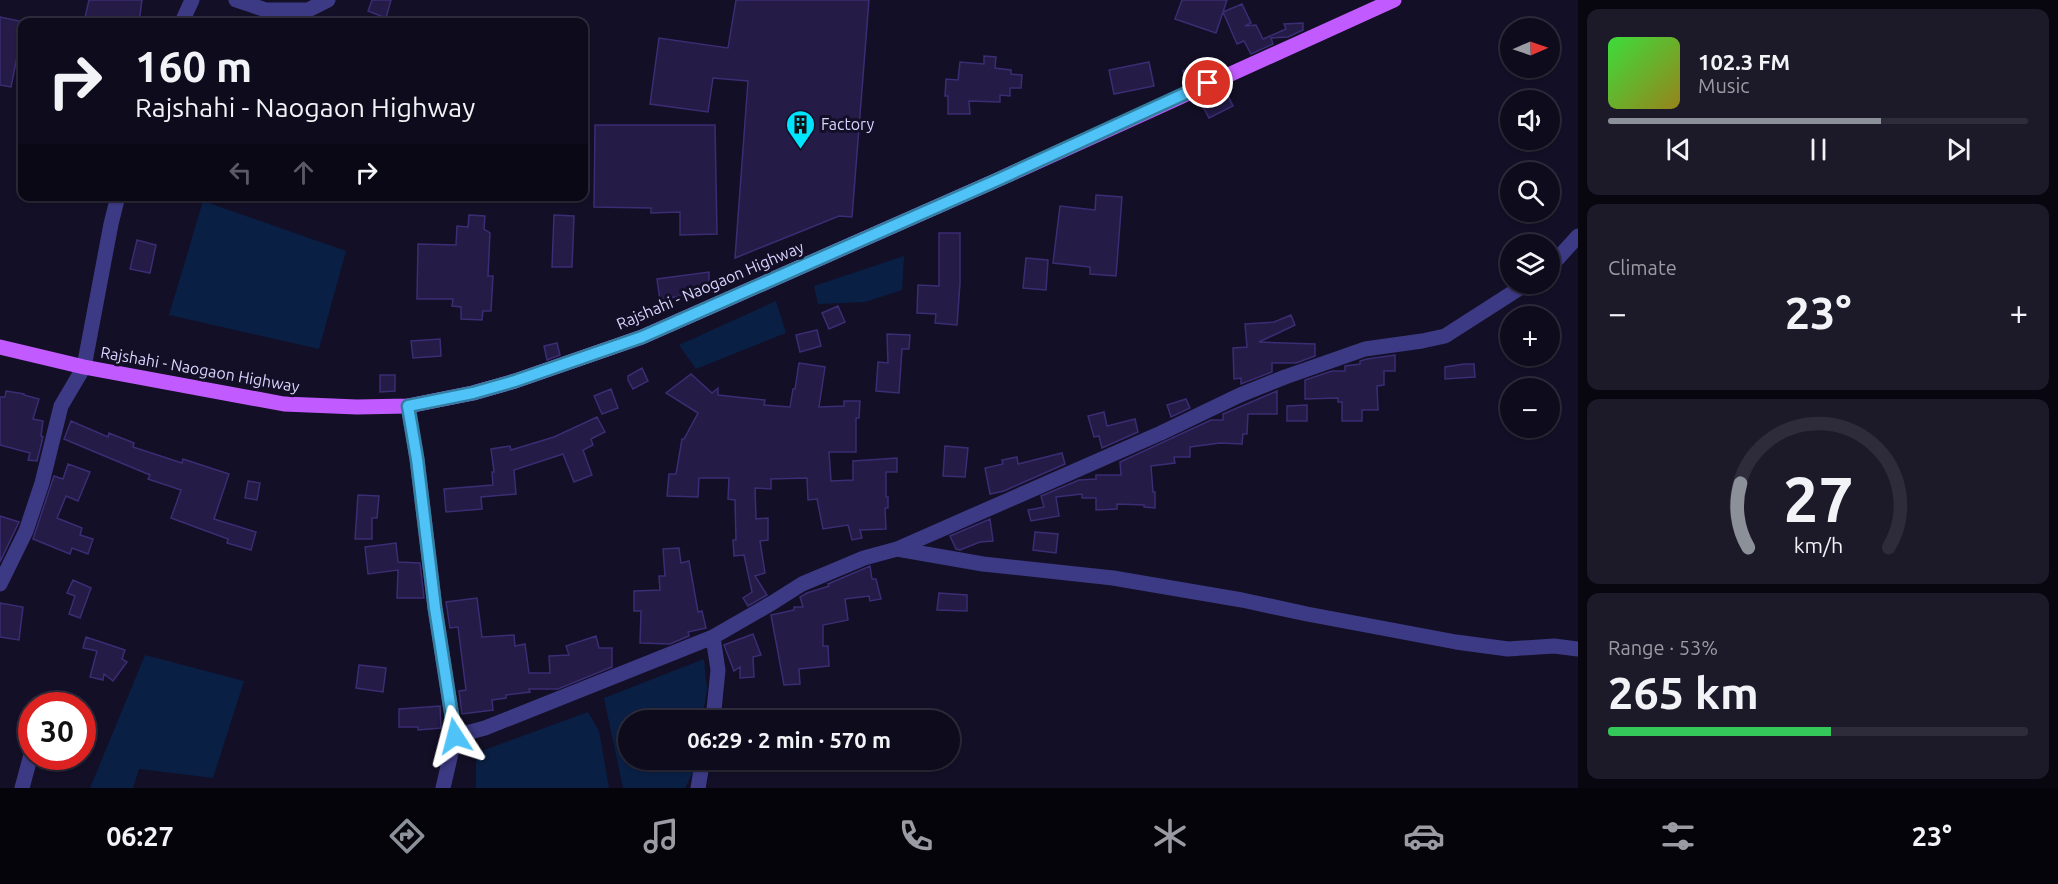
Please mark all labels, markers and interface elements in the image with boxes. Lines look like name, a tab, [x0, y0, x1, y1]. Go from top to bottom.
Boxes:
north arrow	[1500, 18, 1560, 78]
map controls	[1500, 18, 1560, 438]
icon: right	[36, 42, 114, 120]
text: 160 m	[135, 43, 252, 90]
text: 102.3 FM	[1698, 49, 1790, 74]
pin	[1182, 57, 1233, 108]
icon: arrive	[1191, 66, 1224, 99]
text: Music	[1698, 74, 1750, 97]
button: sound	[1500, 90, 1560, 150]
text: Rajshahi - Naogaon Highway	[135, 92, 475, 122]
building icon: Factory	[784, 108, 816, 150]
place label: Factory	[821, 115, 875, 133]
icon: previous	[1662, 133, 1695, 166]
icon: pause	[1802, 133, 1835, 166]
icon: next	[1942, 133, 1975, 166]
icon: left	[224, 156, 257, 189]
icon: ahead	[287, 156, 320, 189]
icon: right	[350, 156, 383, 189]
button: search	[1500, 162, 1560, 222]
button: layers	[1500, 234, 1560, 294]
street label: Rajshahi - Naogaon Highway	[614, 237, 807, 333]
text: Climate	[1608, 256, 1677, 279]
text: 23°	[1785, 287, 1851, 338]
text: −	[1608, 294, 1627, 331]
text: +	[2009, 294, 2028, 331]
button: +	[1500, 306, 1560, 366]
street label: Rajshahi - Naogaon Highway	[99, 343, 301, 395]
button: −	[1500, 378, 1560, 438]
text: 27	[1783, 465, 1853, 535]
text: km/h	[1793, 534, 1843, 558]
text: Range · 53%	[1608, 636, 1718, 659]
text: 265 km	[1608, 667, 1759, 718]
speed limit sign: 30	[18, 692, 96, 770]
position arrow	[423, 704, 487, 768]
text: 06:29 · 2 min · 570 m	[687, 727, 891, 752]
icon: directions	[386, 815, 428, 857]
icon: music	[640, 815, 682, 857]
icon: phone	[895, 815, 937, 857]
icon: climate	[1149, 815, 1191, 857]
icon: car	[1403, 815, 1445, 857]
icon: filters	[1657, 815, 1699, 857]
text: 06:27	[106, 821, 174, 851]
text: 23°	[1912, 821, 1952, 851]

